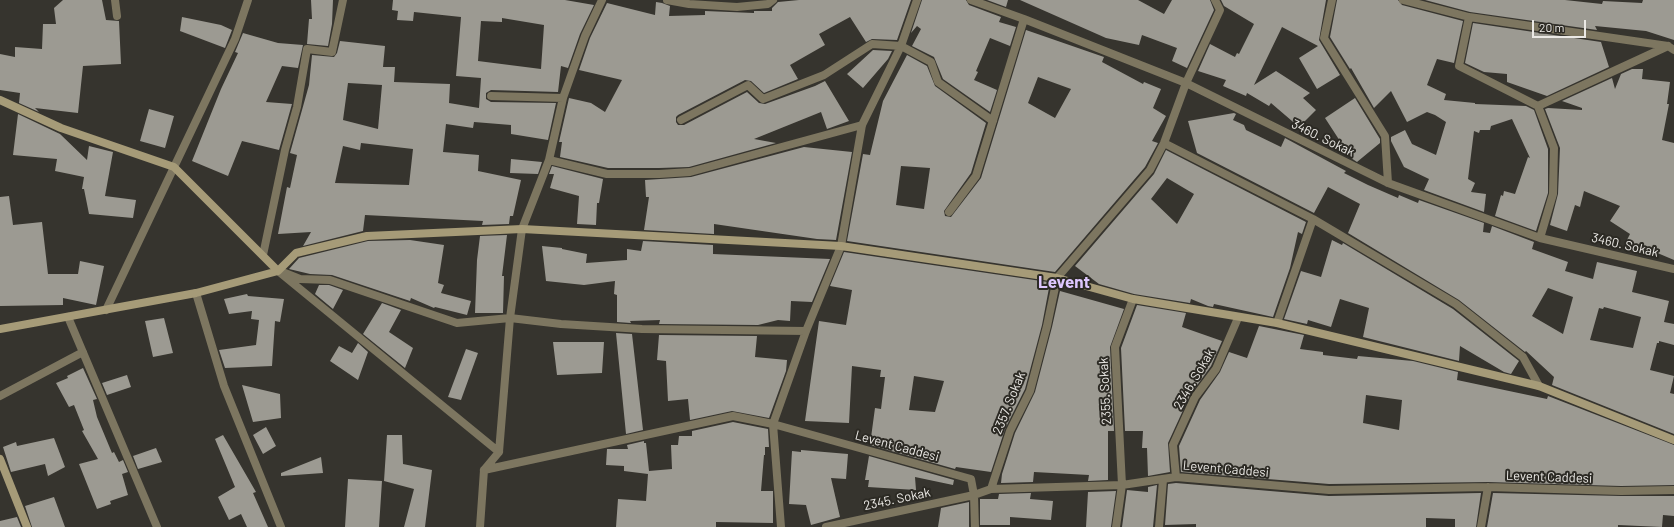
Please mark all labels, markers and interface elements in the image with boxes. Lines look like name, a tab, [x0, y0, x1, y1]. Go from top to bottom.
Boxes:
scale bar	[1534, 12, 1588, 38]
text: 20 m	[1539, 20, 1565, 34]
street label: 3460. Sokak	[1289, 116, 1357, 160]
street label: 3460. Sokak	[1590, 230, 1660, 260]
district label: Levent	[1038, 272, 1090, 292]
street label: 2346. Sokak	[1170, 346, 1218, 412]
street label: 2355. Sokak	[1095, 357, 1115, 425]
street label: 2357. Sokak	[989, 369, 1029, 437]
street label: Levent Caddesi	[853, 427, 941, 465]
street label: Levent Caddesi	[1182, 457, 1270, 481]
street label: Levent Caddesi	[1506, 468, 1592, 486]
street label: 2345. Sokak	[862, 484, 932, 514]

